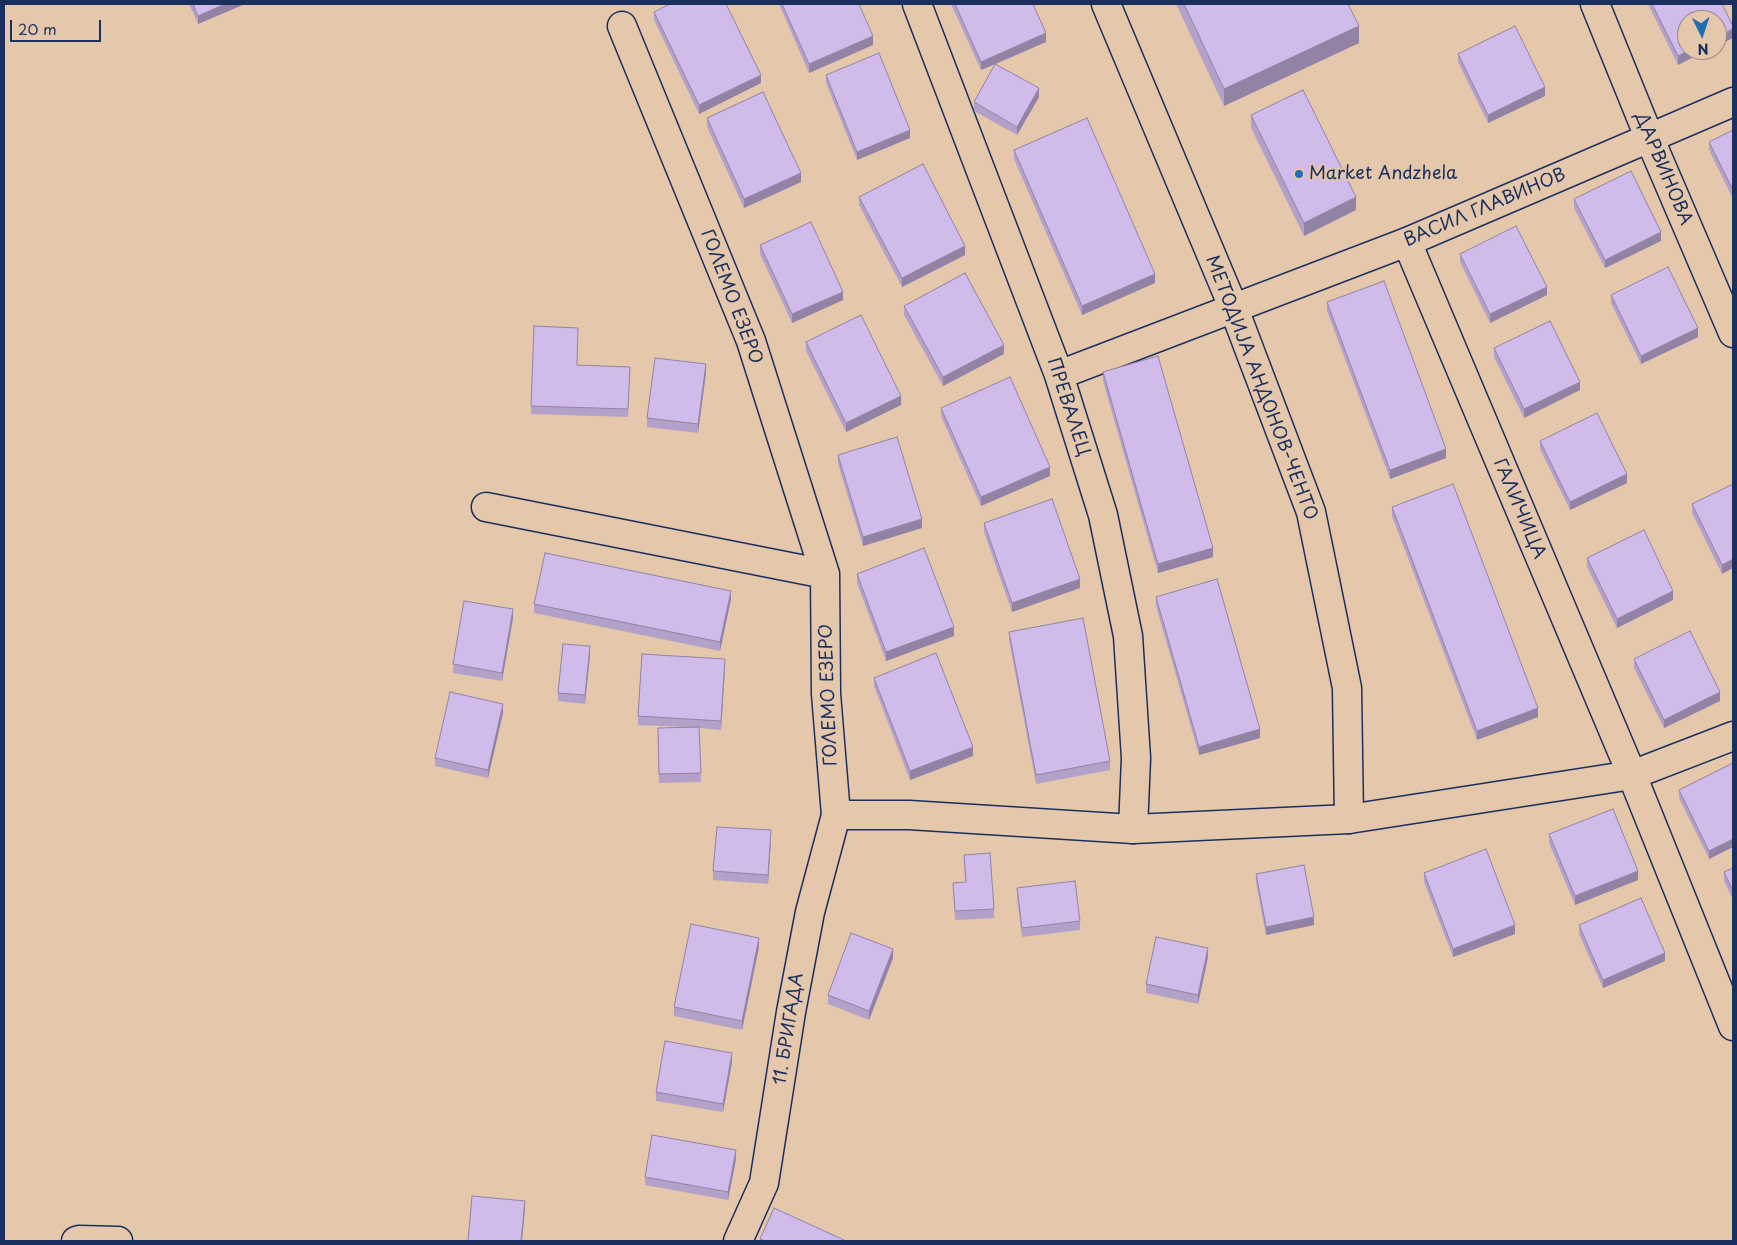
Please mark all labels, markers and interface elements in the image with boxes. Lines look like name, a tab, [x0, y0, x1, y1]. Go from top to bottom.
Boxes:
scale bar	[12, 10, 104, 42]
north arrow	[1677, 10, 1727, 60]
text: 20 m	[18, 17, 57, 40]
text: N	[1697, 39, 1709, 60]
street label: ДАРВИНОВА	[1630, 109, 1696, 229]
place label: Market Andzhela	[1309, 163, 1457, 185]
street label: ВАСИЛ ГЛАВИНОВ	[1401, 164, 1569, 252]
marker: Market Andzhela	[1293, 168, 1305, 180]
street label: ГОЛЕМО ЕЗЕРО	[695, 227, 767, 367]
street label: МЕТОДИЈА АНДОНОВ-ЧЕНТО	[1200, 253, 1322, 523]
street label: ПРЕВАЛЕЦ	[1042, 355, 1094, 459]
street label: ГАЛИЧИЦА	[1488, 456, 1550, 562]
street label: ГОЛЕМО ЕЗЕРО	[816, 623, 842, 767]
street label: 11. БРИГАДА	[769, 971, 809, 1087]

